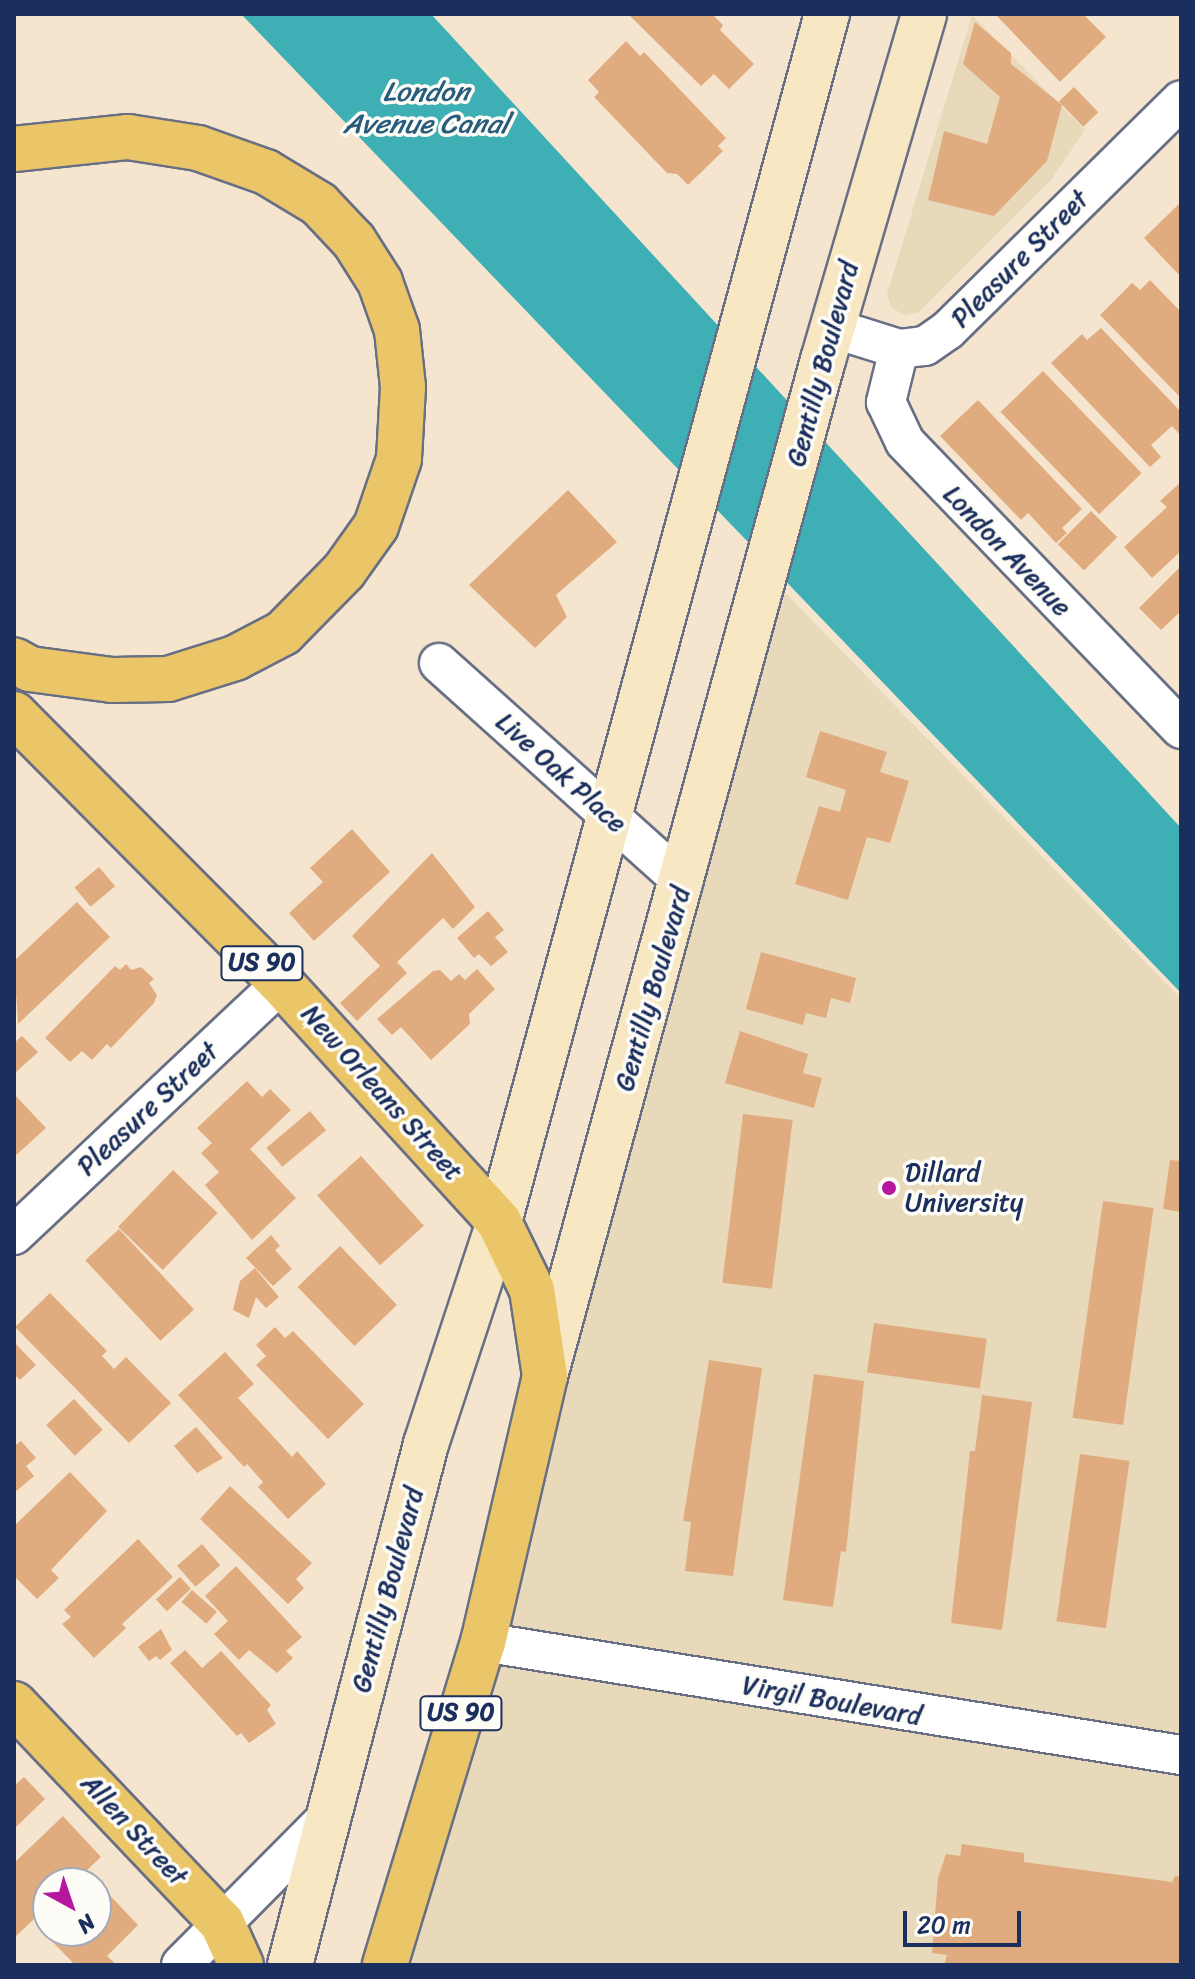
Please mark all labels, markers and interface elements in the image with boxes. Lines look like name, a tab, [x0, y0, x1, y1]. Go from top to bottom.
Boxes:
water label: London Avenue Canal	[343, 75, 509, 141]
street label: Pleasure Street	[945, 184, 1095, 334]
street label: Gentilly Boulevard	[781, 258, 865, 470]
street label: London Avenue	[937, 479, 1077, 623]
street label: Live Oak Place	[489, 706, 633, 840]
street label: Gentilly Boulevard	[609, 884, 697, 1094]
road number: US 90	[220, 943, 304, 983]
street label: New Orleans Street	[295, 999, 469, 1187]
street label: Pleasure Street	[71, 1036, 225, 1182]
place label: Dillard University	[905, 1157, 1023, 1218]
marker: Dillard University	[880, 1179, 898, 1197]
street label: Gentilly Boulevard	[346, 1484, 430, 1696]
street label: Virgil Boulevard	[740, 1670, 924, 1732]
road number: US 90	[419, 1693, 503, 1733]
street label: Allen Street	[74, 1768, 194, 1892]
north arrow	[32, 1867, 112, 1947]
scale bar	[907, 1895, 1025, 1945]
text: N	[68, 1904, 105, 1944]
text: 20 m	[917, 1904, 971, 1946]

